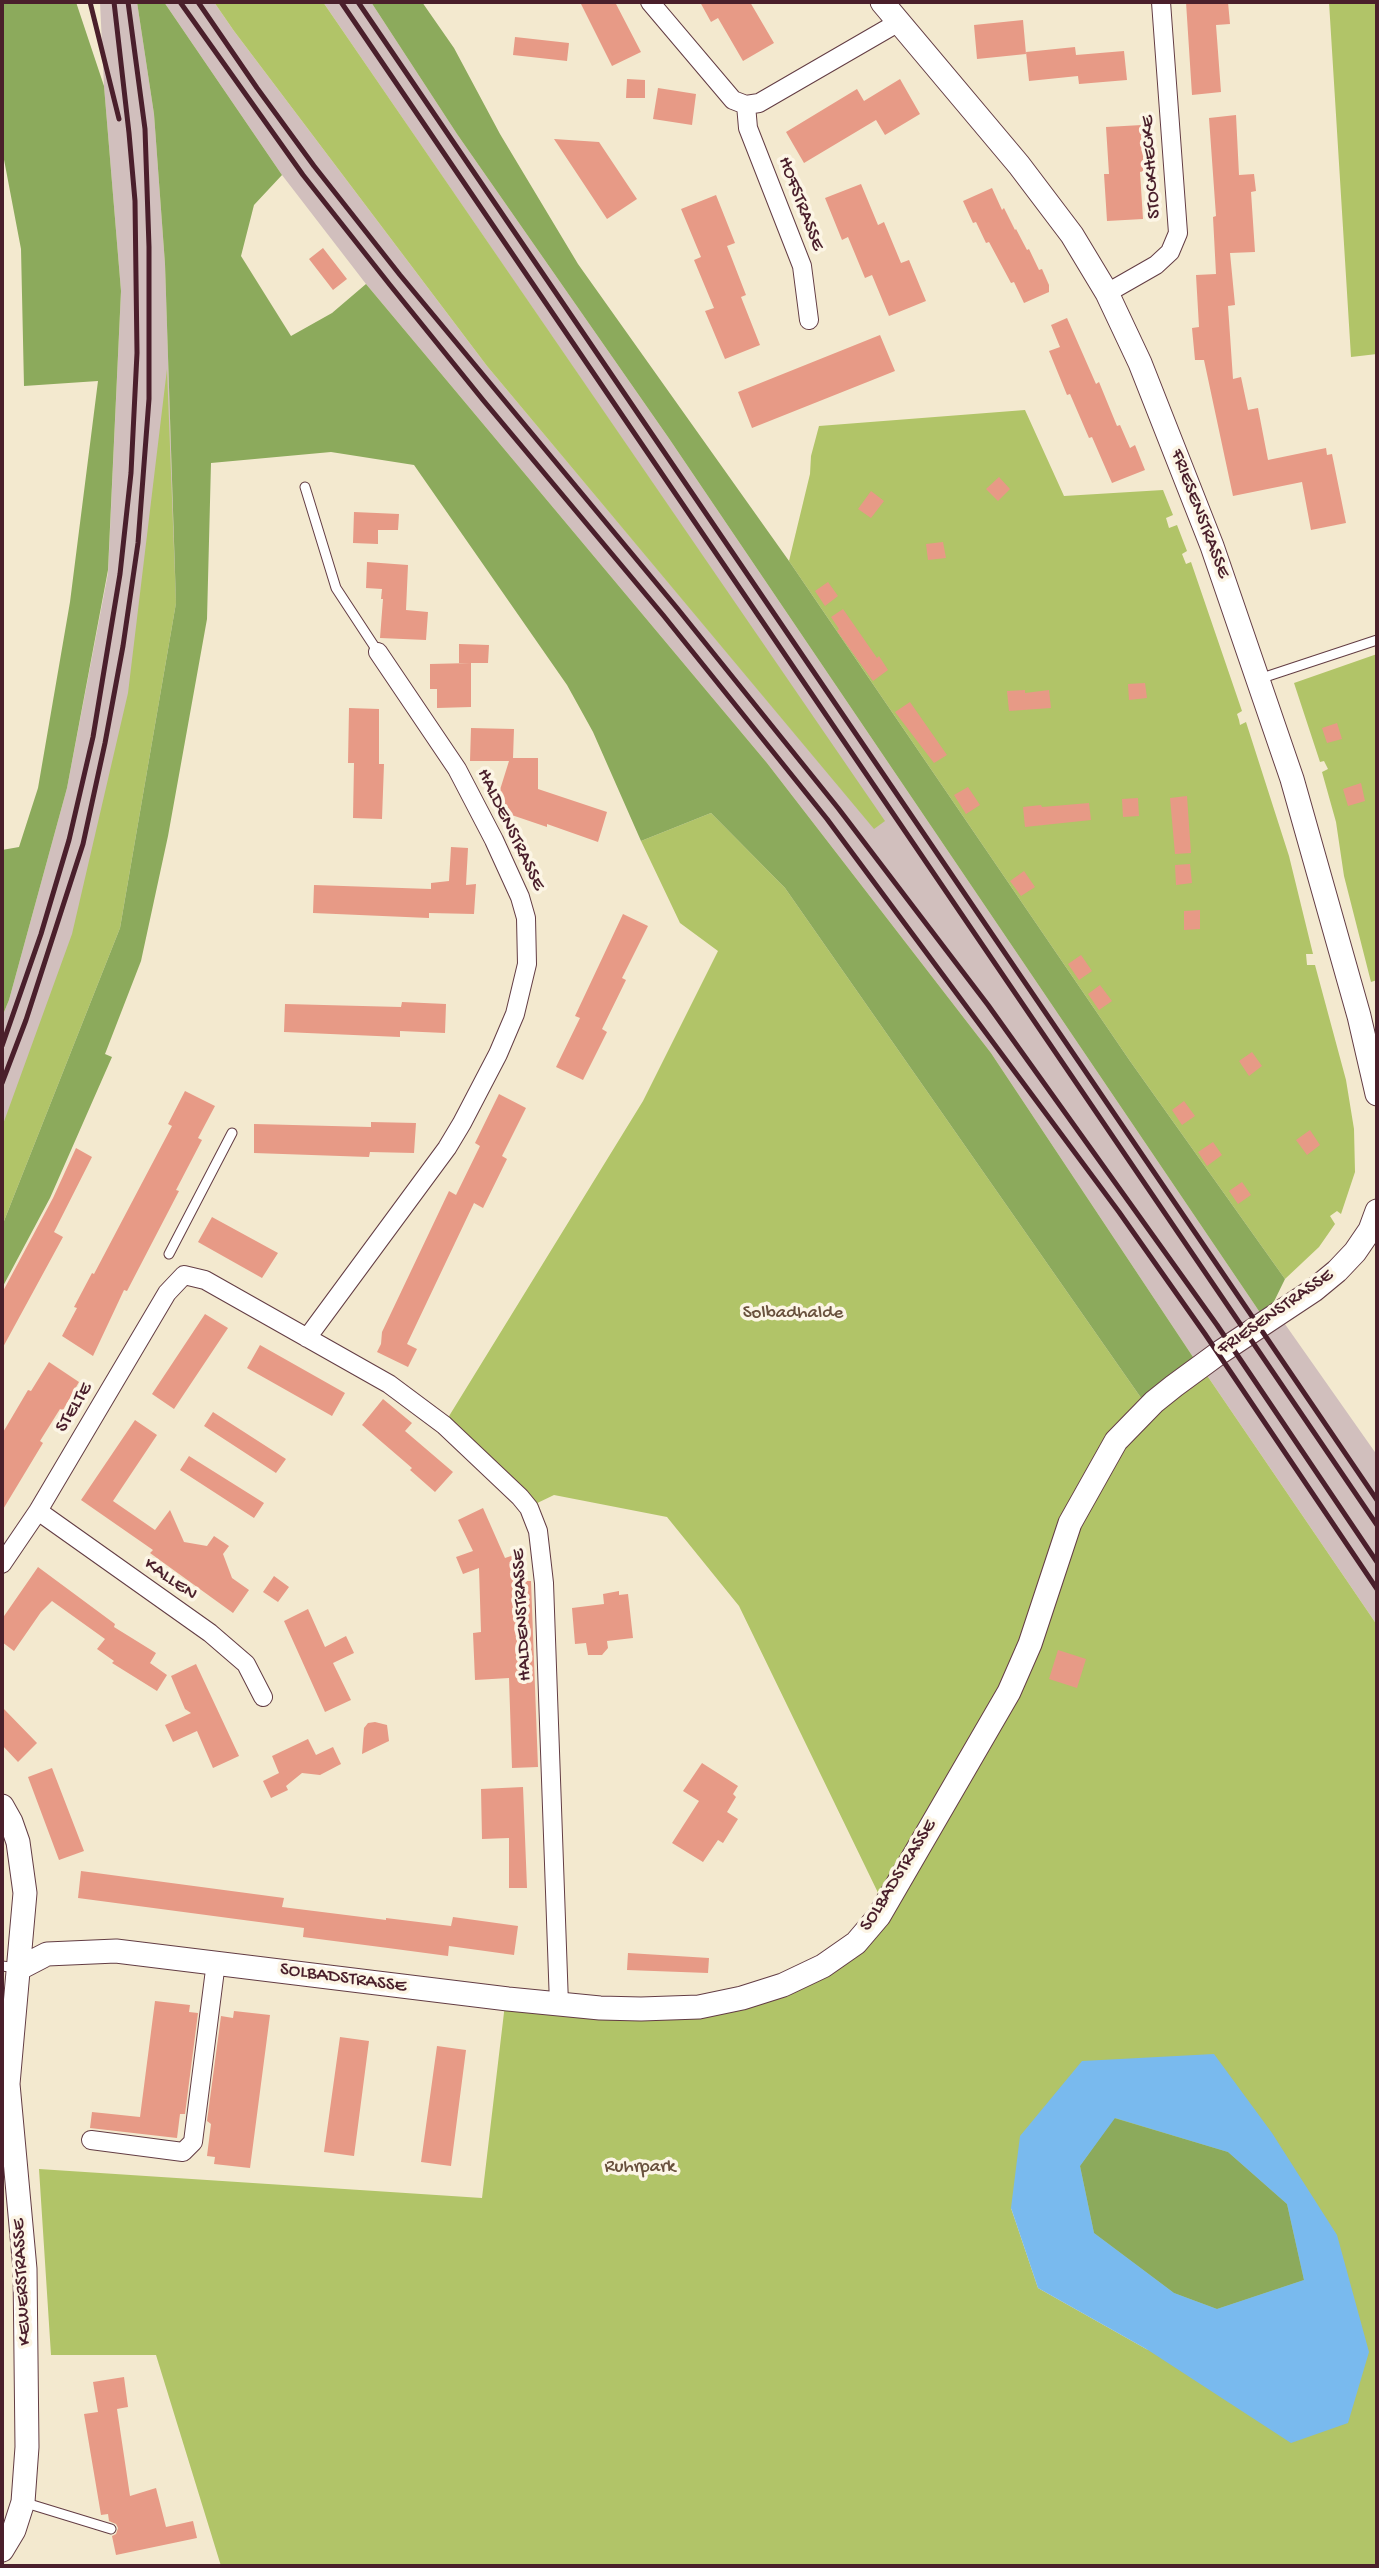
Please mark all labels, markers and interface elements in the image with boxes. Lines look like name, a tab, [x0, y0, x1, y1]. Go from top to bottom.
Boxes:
street label: STOCKHECKE	[1137, 115, 1167, 219]
street label: HOFSTRASSE	[772, 154, 828, 254]
street label: FRIESENSTRASSE	[1164, 446, 1234, 582]
street label: HALDENSTRASSE	[471, 766, 549, 894]
street label: FRIESENSTRASSE	[1214, 1265, 1338, 1361]
park label: Solbadhalde	[743, 1303, 843, 1325]
street label: STELTE	[51, 1379, 99, 1437]
street label: HALDENSTRASSE	[508, 1548, 538, 1682]
street label: KALLEN	[139, 1554, 201, 1606]
street label: SOLBADSTRASSE	[856, 1816, 942, 1936]
street label: SOLBADSTRASSE	[278, 1959, 408, 1999]
park label: Ruhrpark	[605, 2157, 675, 2179]
street label: KEWERSTRASSE	[8, 2218, 38, 2346]

